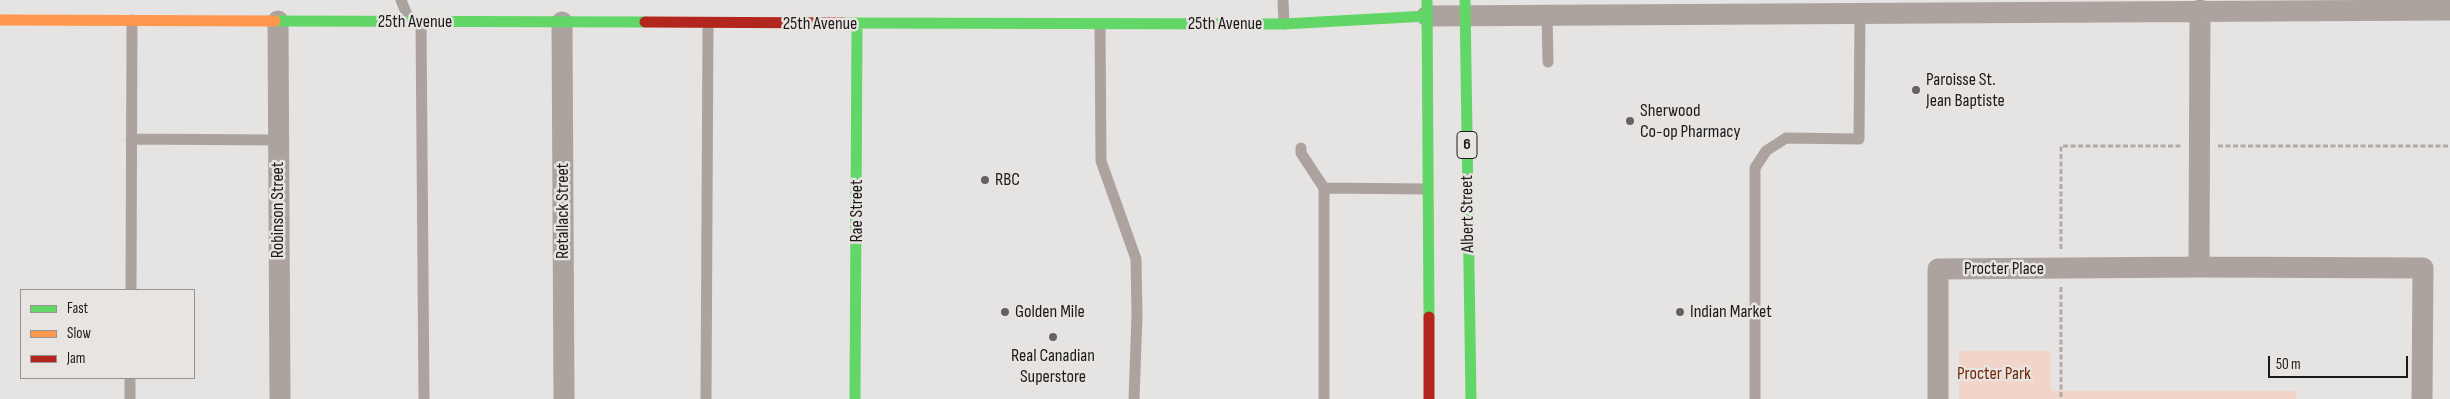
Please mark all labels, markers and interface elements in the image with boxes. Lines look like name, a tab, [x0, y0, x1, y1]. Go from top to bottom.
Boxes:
street label: 25th Avenue	[378, 11, 452, 33]
street label: 25th Avenue	[783, 13, 857, 35]
street label: 25th Avenue	[1188, 13, 1262, 35]
place label: Paroisse St. Jean Baptiste	[1926, 69, 2005, 112]
marker: Paroisse St. Jean Baptiste	[1910, 84, 1922, 96]
place label: Sherwood Co-op Pharmacy	[1640, 100, 1740, 142]
marker: Sherwood Co-op Pharmacy	[1624, 115, 1636, 127]
road number: 6	[1457, 132, 1477, 158]
street label: Robinson Street	[267, 162, 289, 258]
street label: Retallack Street	[552, 163, 574, 259]
place label: RBC	[995, 169, 1020, 191]
marker: RBC	[979, 174, 991, 186]
street label: Albert Street	[1457, 175, 1479, 253]
street label: Rae Street	[846, 179, 868, 243]
street label: Procter Place	[1964, 258, 2044, 280]
legend	[20, 289, 195, 379]
text: Fast	[67, 299, 88, 318]
place label: Golden Mile	[1015, 301, 1085, 323]
place label: Indian Market	[1690, 301, 1772, 323]
marker: Golden Mile	[999, 306, 1011, 318]
marker: Indian Market	[1674, 306, 1686, 318]
text: Slow	[67, 324, 91, 343]
marker: Real Canadian Superstore	[1047, 331, 1059, 343]
place label: Real Canadian Superstore	[1011, 345, 1095, 388]
scale bar	[2270, 346, 2410, 378]
text: Jam	[67, 349, 85, 368]
text: 50 m	[2276, 355, 2301, 374]
park label: Procter Park	[1957, 363, 2031, 385]

